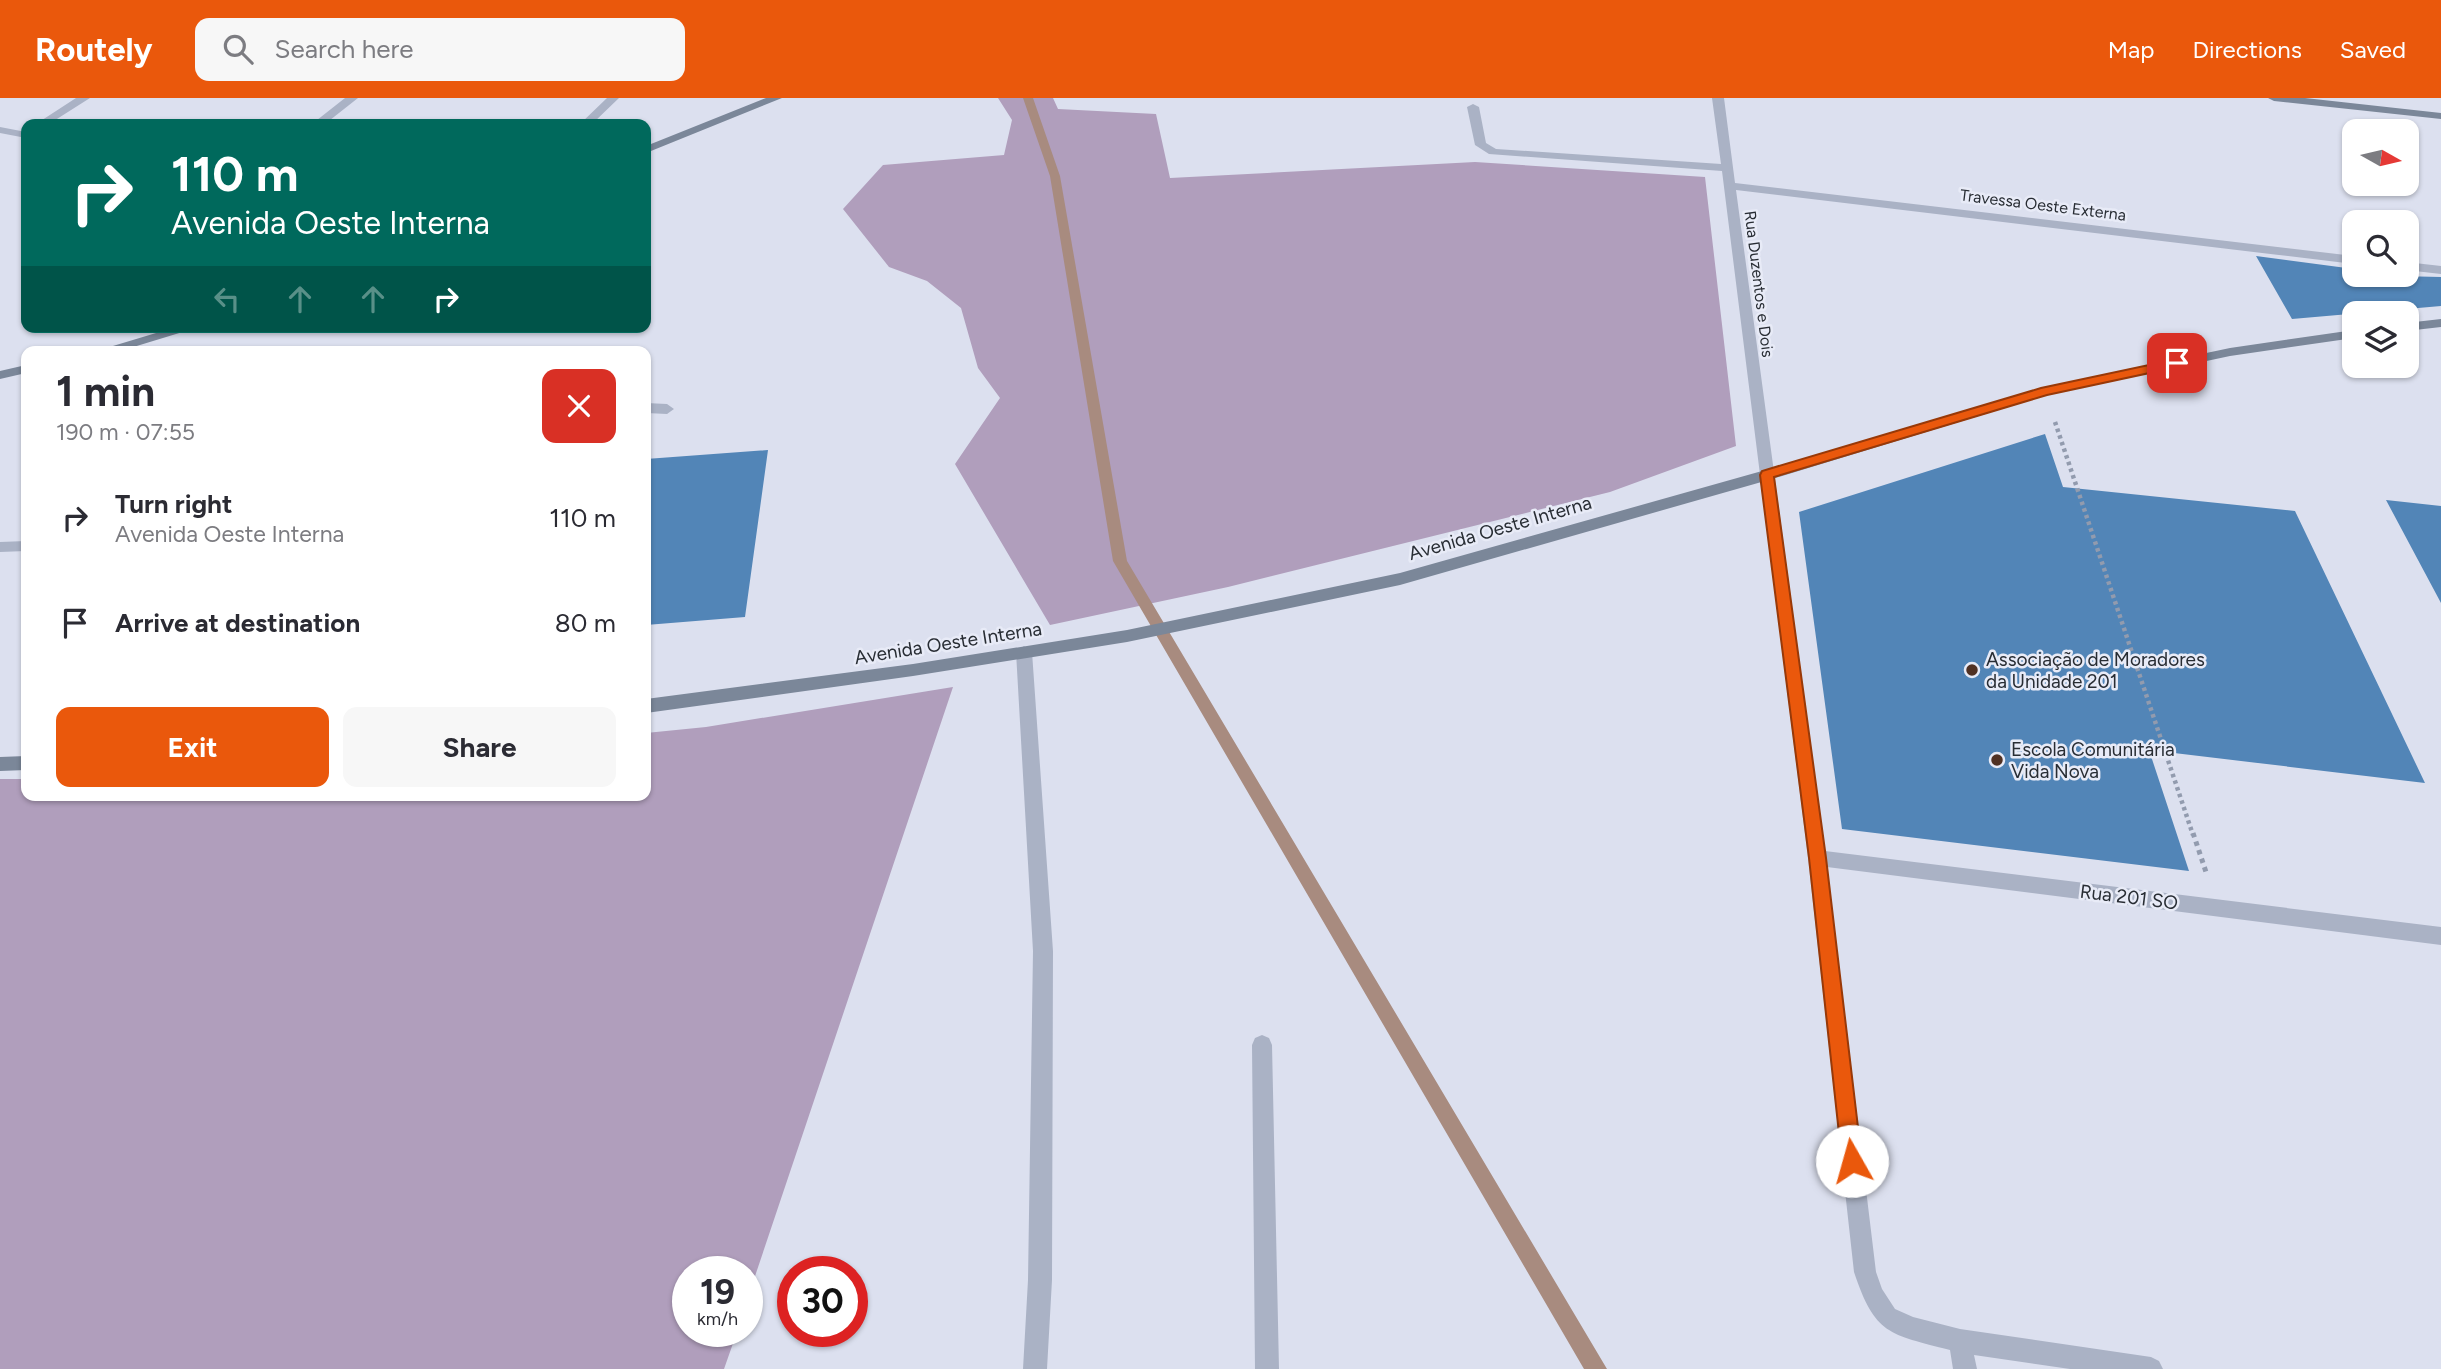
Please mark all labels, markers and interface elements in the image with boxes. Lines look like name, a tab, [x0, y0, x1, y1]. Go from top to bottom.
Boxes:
search box	[195, 18, 685, 81]
text: Routely	[35, 30, 153, 69]
icon: search	[219, 30, 257, 68]
text: Search here	[275, 33, 414, 65]
text: Map	[2108, 35, 2154, 64]
text: Directions	[2192, 35, 2302, 64]
text: Saved	[2340, 35, 2406, 64]
north arrow	[2342, 119, 2418, 196]
map controls	[2342, 119, 2419, 378]
text: 110 m	[171, 144, 299, 203]
icon: right	[56, 147, 147, 238]
street label: Travessa Oeste Externa	[1959, 185, 2127, 225]
text: Avenida Oeste Interna	[171, 204, 490, 242]
street label: Rua Duzentos e Dois	[1741, 210, 1777, 358]
button: search	[2342, 210, 2419, 287]
icon: left	[208, 280, 246, 318]
icon: ahead	[281, 280, 319, 318]
icon: ahead	[354, 280, 392, 318]
icon: right	[427, 280, 465, 318]
button: layers	[2342, 301, 2419, 378]
pin	[2147, 333, 2207, 393]
icon: arrive	[2158, 344, 2196, 382]
text: 1 min	[56, 366, 155, 417]
button: close	[542, 369, 616, 443]
text: 190 m · 07:55	[56, 418, 195, 446]
text: Turn right	[115, 488, 232, 520]
street label: Avenida Oeste Interna	[1406, 491, 1594, 565]
icon: right	[56, 499, 94, 537]
text: 110 m	[549, 502, 616, 534]
text: Avenida Oeste Interna	[115, 520, 344, 548]
icon: arrive	[56, 604, 94, 642]
text: Arrive at destination	[115, 607, 360, 639]
text: 80 m	[555, 607, 616, 639]
street label: Avenida Oeste Interna	[853, 617, 1043, 669]
place label: Associação de Moradores da Unidade 201	[1986, 648, 2205, 693]
marker: Associação de Moradores da Unidade 201	[1964, 662, 1980, 678]
button: Exit	[56, 707, 329, 787]
button: Share	[343, 707, 616, 787]
place label: Escola Comunitária Vida Nova	[2011, 738, 2175, 783]
marker: Escola Comunitária Vida Nova	[1989, 752, 2005, 768]
street label: Rua 201 SO	[2079, 880, 2179, 914]
position arrow	[1815, 1124, 1889, 1198]
speed limit sign: 30	[777, 1256, 868, 1347]
text: 19	[700, 1271, 735, 1313]
text: km/h	[697, 1308, 738, 1330]

